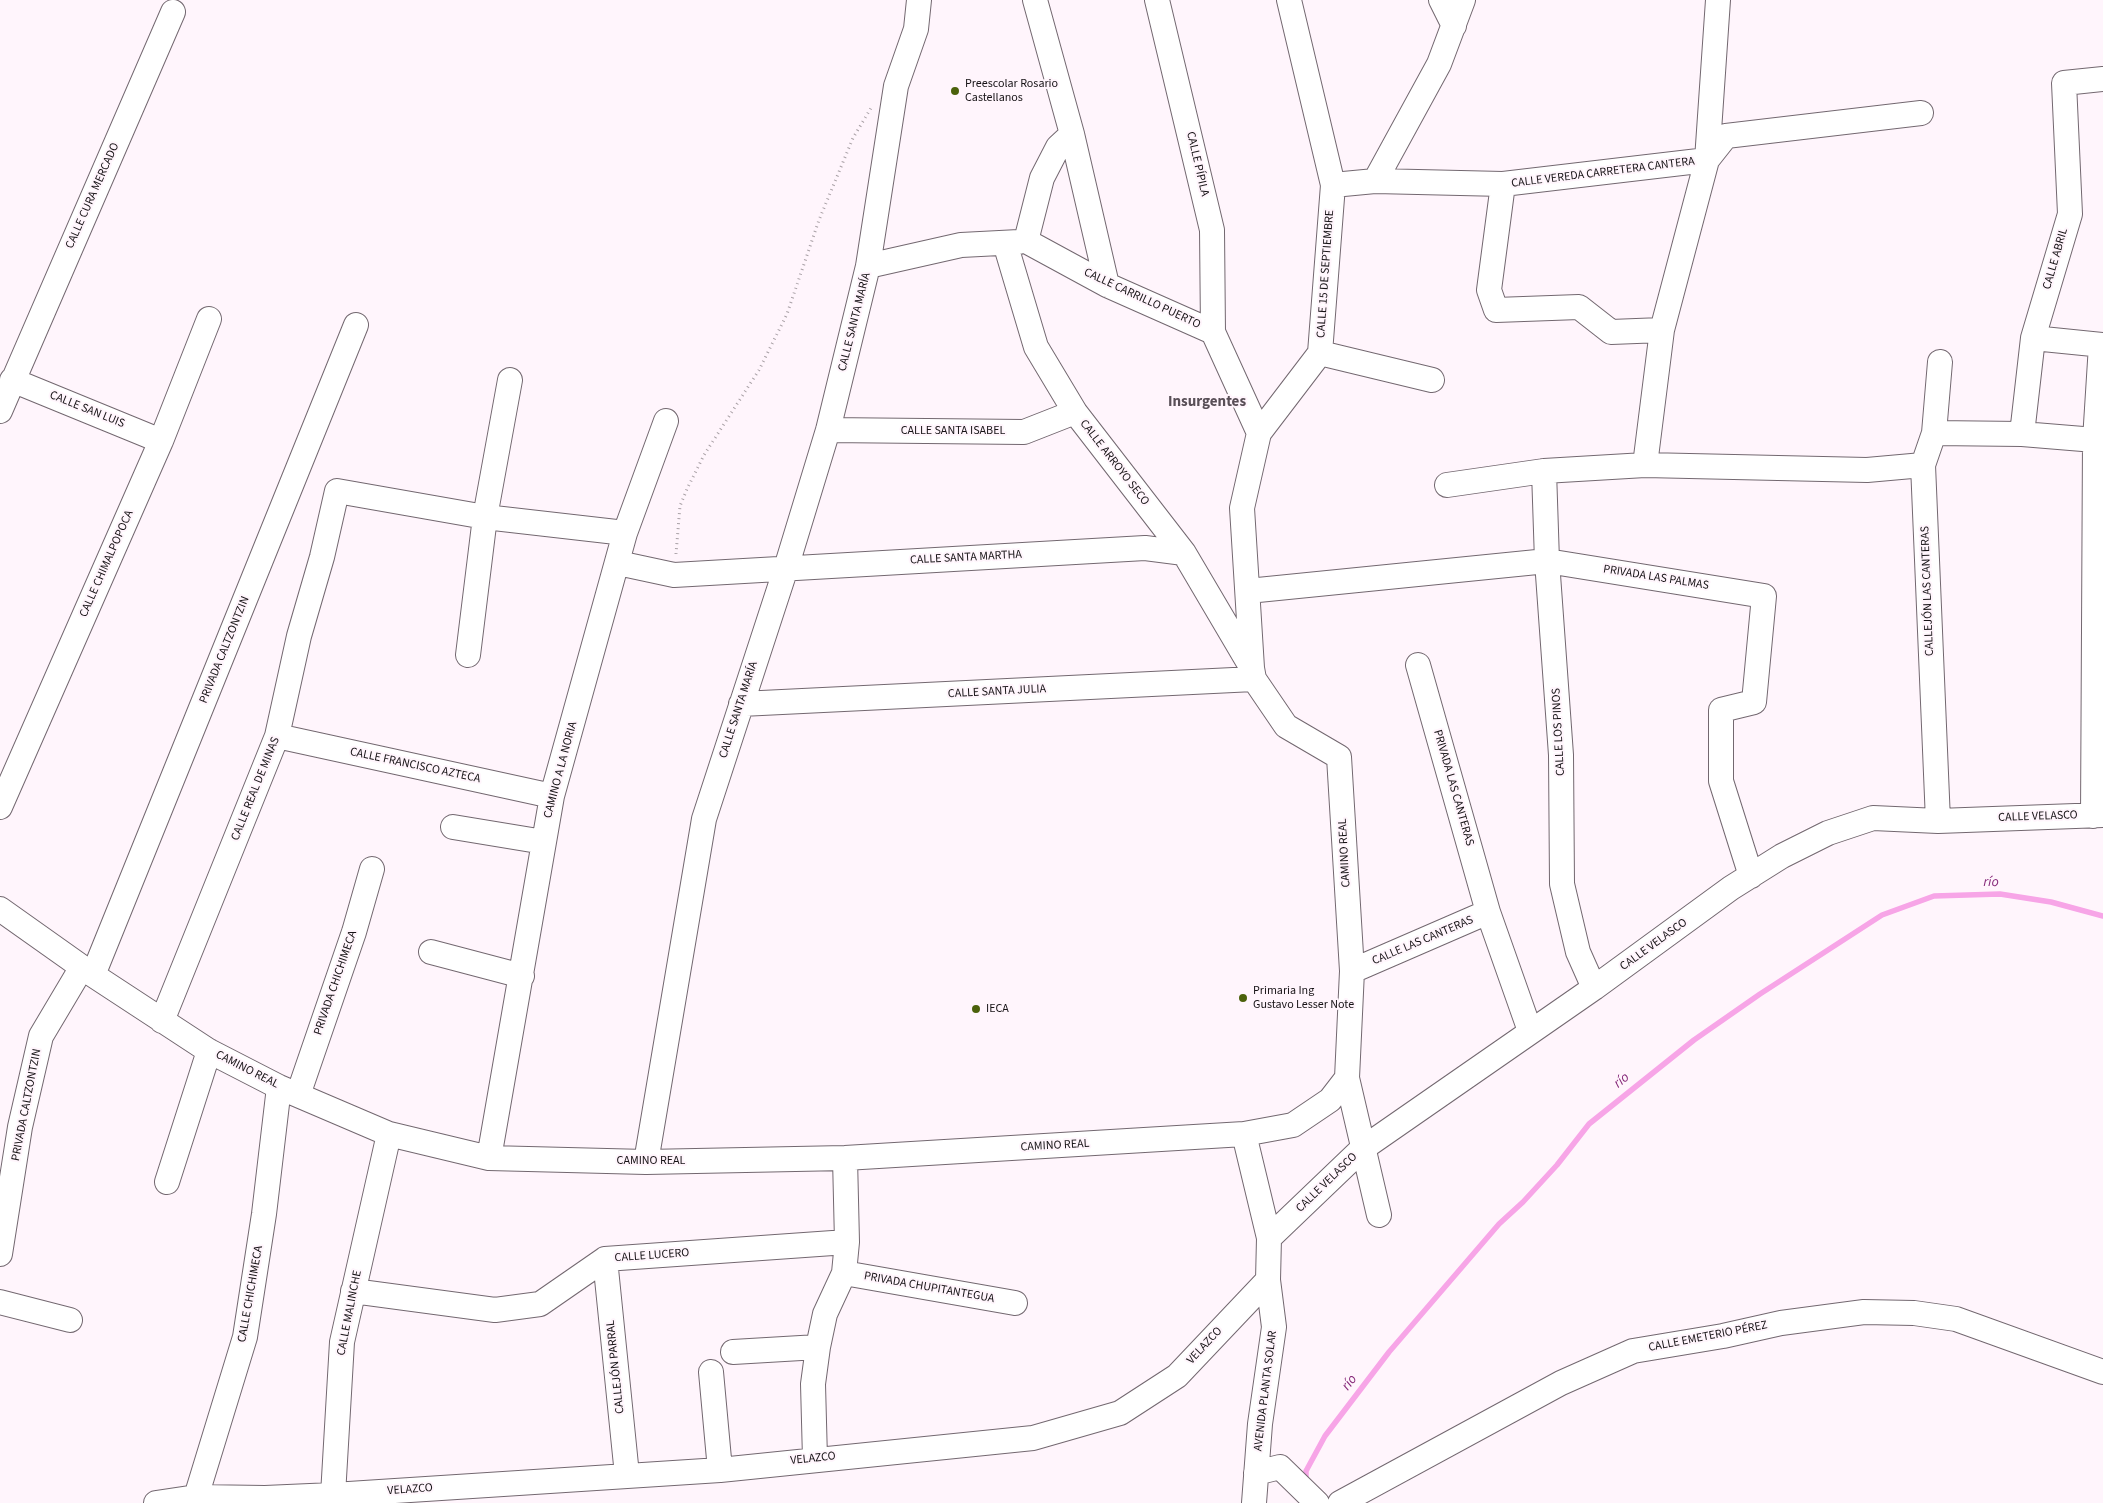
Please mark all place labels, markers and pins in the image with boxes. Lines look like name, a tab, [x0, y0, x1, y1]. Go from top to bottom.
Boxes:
place label: Preescolar Rosario Castellanos	[965, 77, 1058, 105]
marker: Preescolar Rosario Castellanos	[949, 85, 961, 97]
place label: Primaria Ing Gustavo Lesser Note	[1253, 984, 1354, 1012]
marker: Primaria Ing Gustavo Lesser Note	[1237, 992, 1249, 1004]
place label: IECA	[986, 1002, 1009, 1016]
marker: IECA	[970, 1003, 982, 1015]

